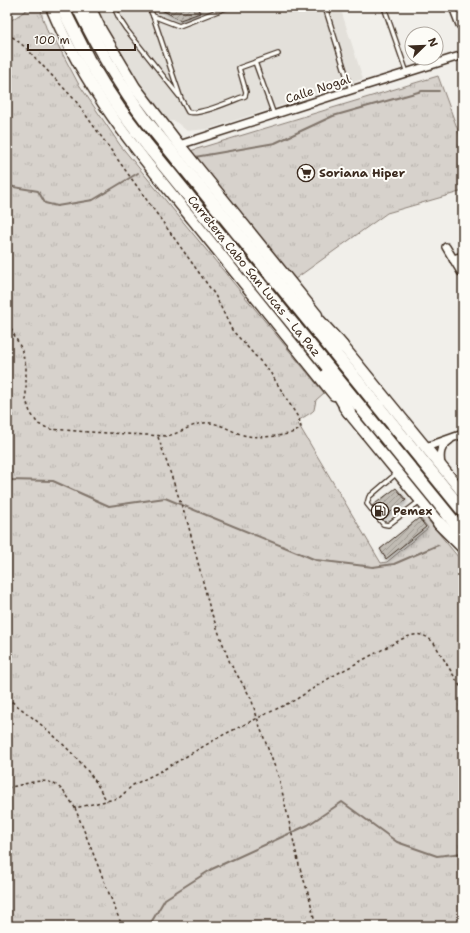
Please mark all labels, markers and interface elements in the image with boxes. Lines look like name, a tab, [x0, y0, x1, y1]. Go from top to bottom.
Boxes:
scale bar	[28, 26, 135, 52]
north arrow	[404, 26, 444, 66]
text: 100 m	[34, 32, 70, 48]
text: N	[424, 35, 441, 49]
street label: Calle Nogal	[284, 71, 353, 107]
supermarket icon: Soriana Hiper	[296, 163, 316, 183]
place label: Soriana Hiper	[319, 165, 406, 181]
street label: Carretera Cabo San Lucas - La Paz	[184, 192, 324, 360]
fuel station icon: Pemex	[370, 501, 390, 521]
place label: Pemex	[393, 503, 432, 519]

